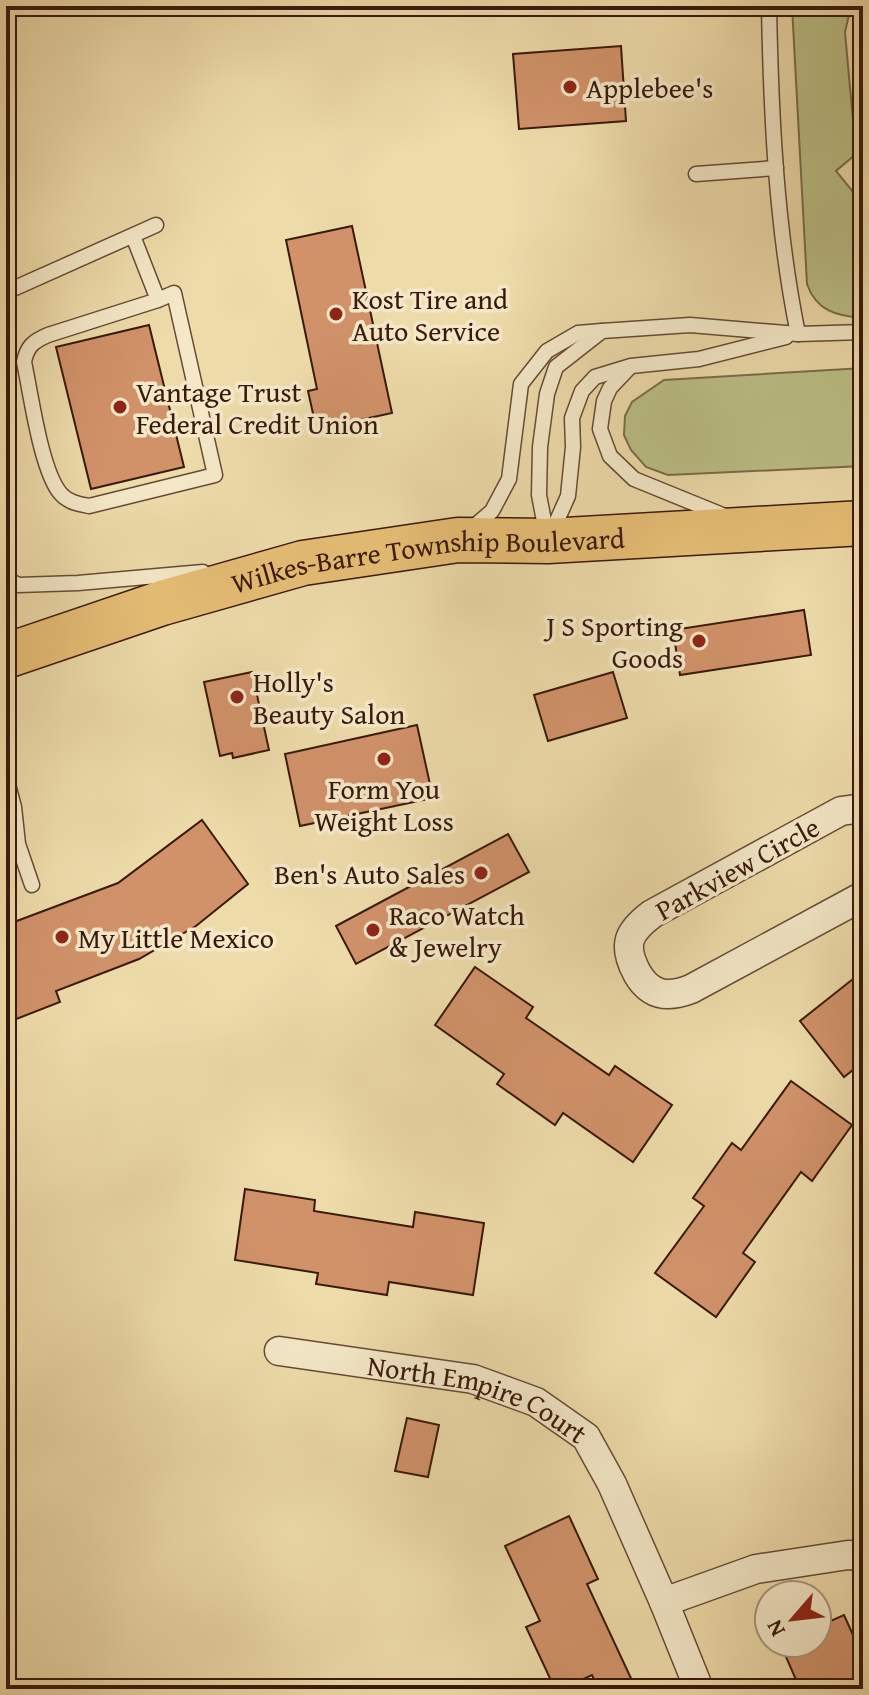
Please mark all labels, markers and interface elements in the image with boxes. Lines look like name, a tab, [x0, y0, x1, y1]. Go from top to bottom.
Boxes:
place label: Applebee's	[586, 67, 713, 108]
marker: Applebee's	[561, 78, 579, 96]
place label: Kost Tire and Auto Service	[352, 278, 508, 351]
marker: Kost Tire and Auto Service	[327, 305, 345, 323]
place label: Vantage Trust Federal Credit Union	[136, 371, 379, 444]
marker: Vantage Trust Federal Credit Union	[111, 398, 129, 416]
street label: Wilkes-Barre Township Boulevard	[226, 516, 626, 603]
place label: J S Sporting Goods	[543, 605, 683, 678]
marker: J S Sporting Goods	[690, 632, 708, 650]
place label: Holly's Beauty Salon	[253, 661, 405, 734]
marker: Holly's Beauty Salon	[228, 688, 246, 706]
marker: Form You Weight Loss	[375, 750, 393, 768]
place label: Form You Weight Loss	[314, 768, 454, 841]
street label: Parkview Circle	[647, 806, 827, 930]
place label: Ben's Auto Sales	[274, 853, 465, 894]
marker: Ben's Auto Sales	[472, 864, 490, 882]
place label: Raco Watch & Jewelry	[389, 894, 525, 967]
place label: My Little Mexico	[78, 917, 274, 958]
marker: Raco Watch & Jewelry	[364, 921, 382, 939]
marker: My Little Mexico	[53, 928, 71, 946]
street label: North Empire Court	[365, 1344, 596, 1453]
north arrow	[753, 1579, 833, 1659]
text: N	[758, 1614, 793, 1642]

